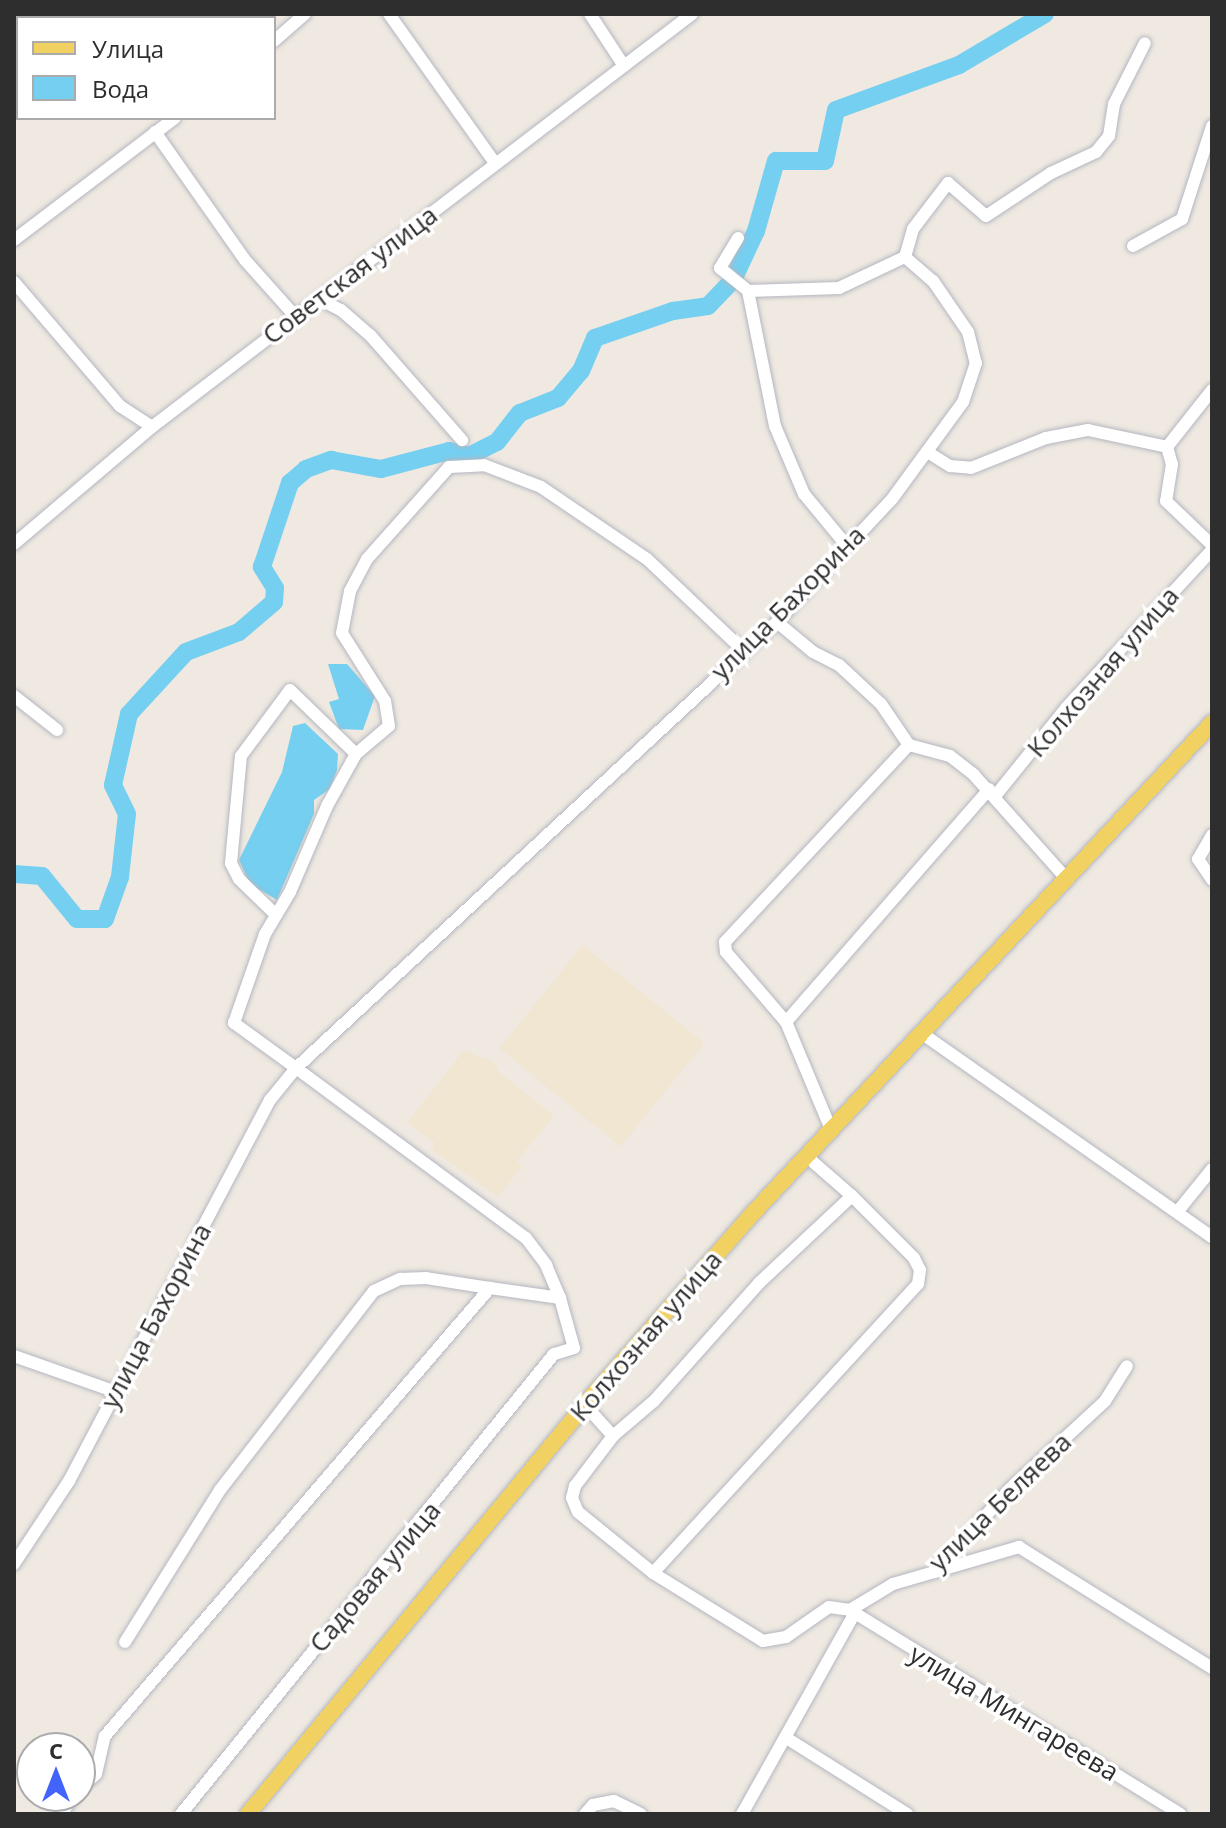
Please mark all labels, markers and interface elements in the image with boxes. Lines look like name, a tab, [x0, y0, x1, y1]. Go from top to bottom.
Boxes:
legend	[16, 16, 276, 120]
text: Улица	[92, 32, 164, 65]
text: Вода	[92, 72, 149, 105]
street label: Советская улица	[257, 199, 443, 351]
street label: улица Бахорина	[705, 520, 871, 686]
street label: Колхозная улица	[1021, 580, 1185, 764]
street label: улица Бахорина	[94, 1218, 218, 1414]
street label: Колхозная улица	[564, 1244, 728, 1428]
street label: улица Беляева	[922, 1426, 1078, 1578]
street label: Садовая улица	[303, 1495, 447, 1659]
street label: улица Мингареева	[904, 1638, 1124, 1788]
north arrow	[16, 1732, 96, 1812]
text: С	[49, 1735, 63, 1765]

